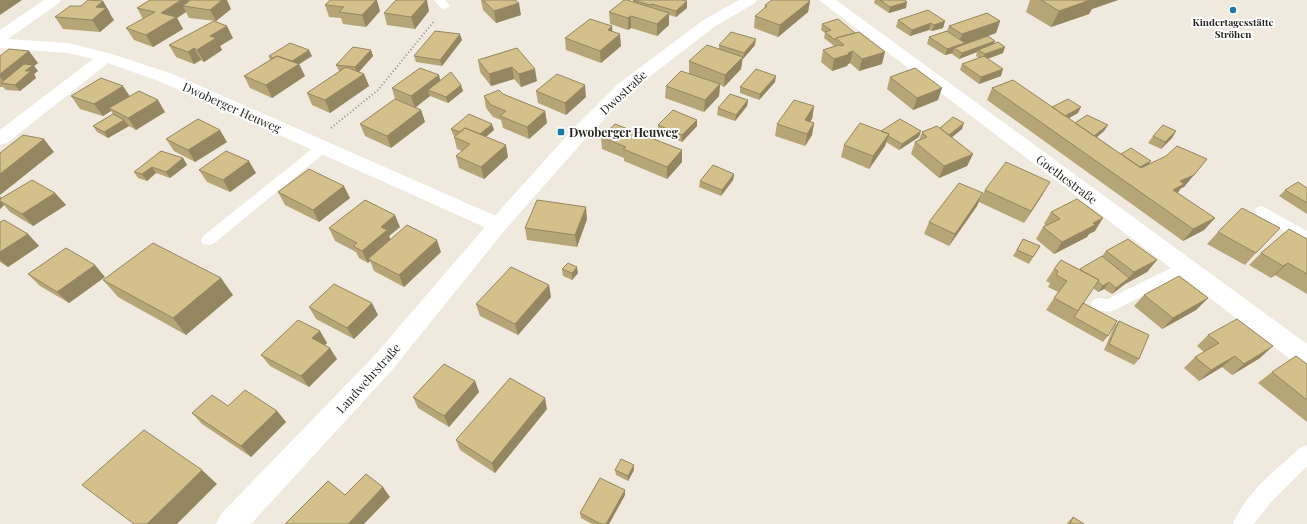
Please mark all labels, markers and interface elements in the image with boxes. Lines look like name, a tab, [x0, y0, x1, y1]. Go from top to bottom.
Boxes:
marker: Kindertagesstätte Ströhen	[1228, 5, 1238, 15]
place label: Kindertagesstätte Ströhen	[1193, 15, 1273, 41]
street label: Dwostraße	[596, 66, 650, 118]
street label: Dwoberger Heuweg	[180, 78, 284, 136]
place label: Dwoberger Heuweg	[569, 124, 678, 140]
marker: Dwoberger Heuweg	[556, 127, 566, 137]
street label: Goethestraße	[1033, 151, 1101, 207]
street label: Landwehrstraße	[332, 340, 404, 416]

